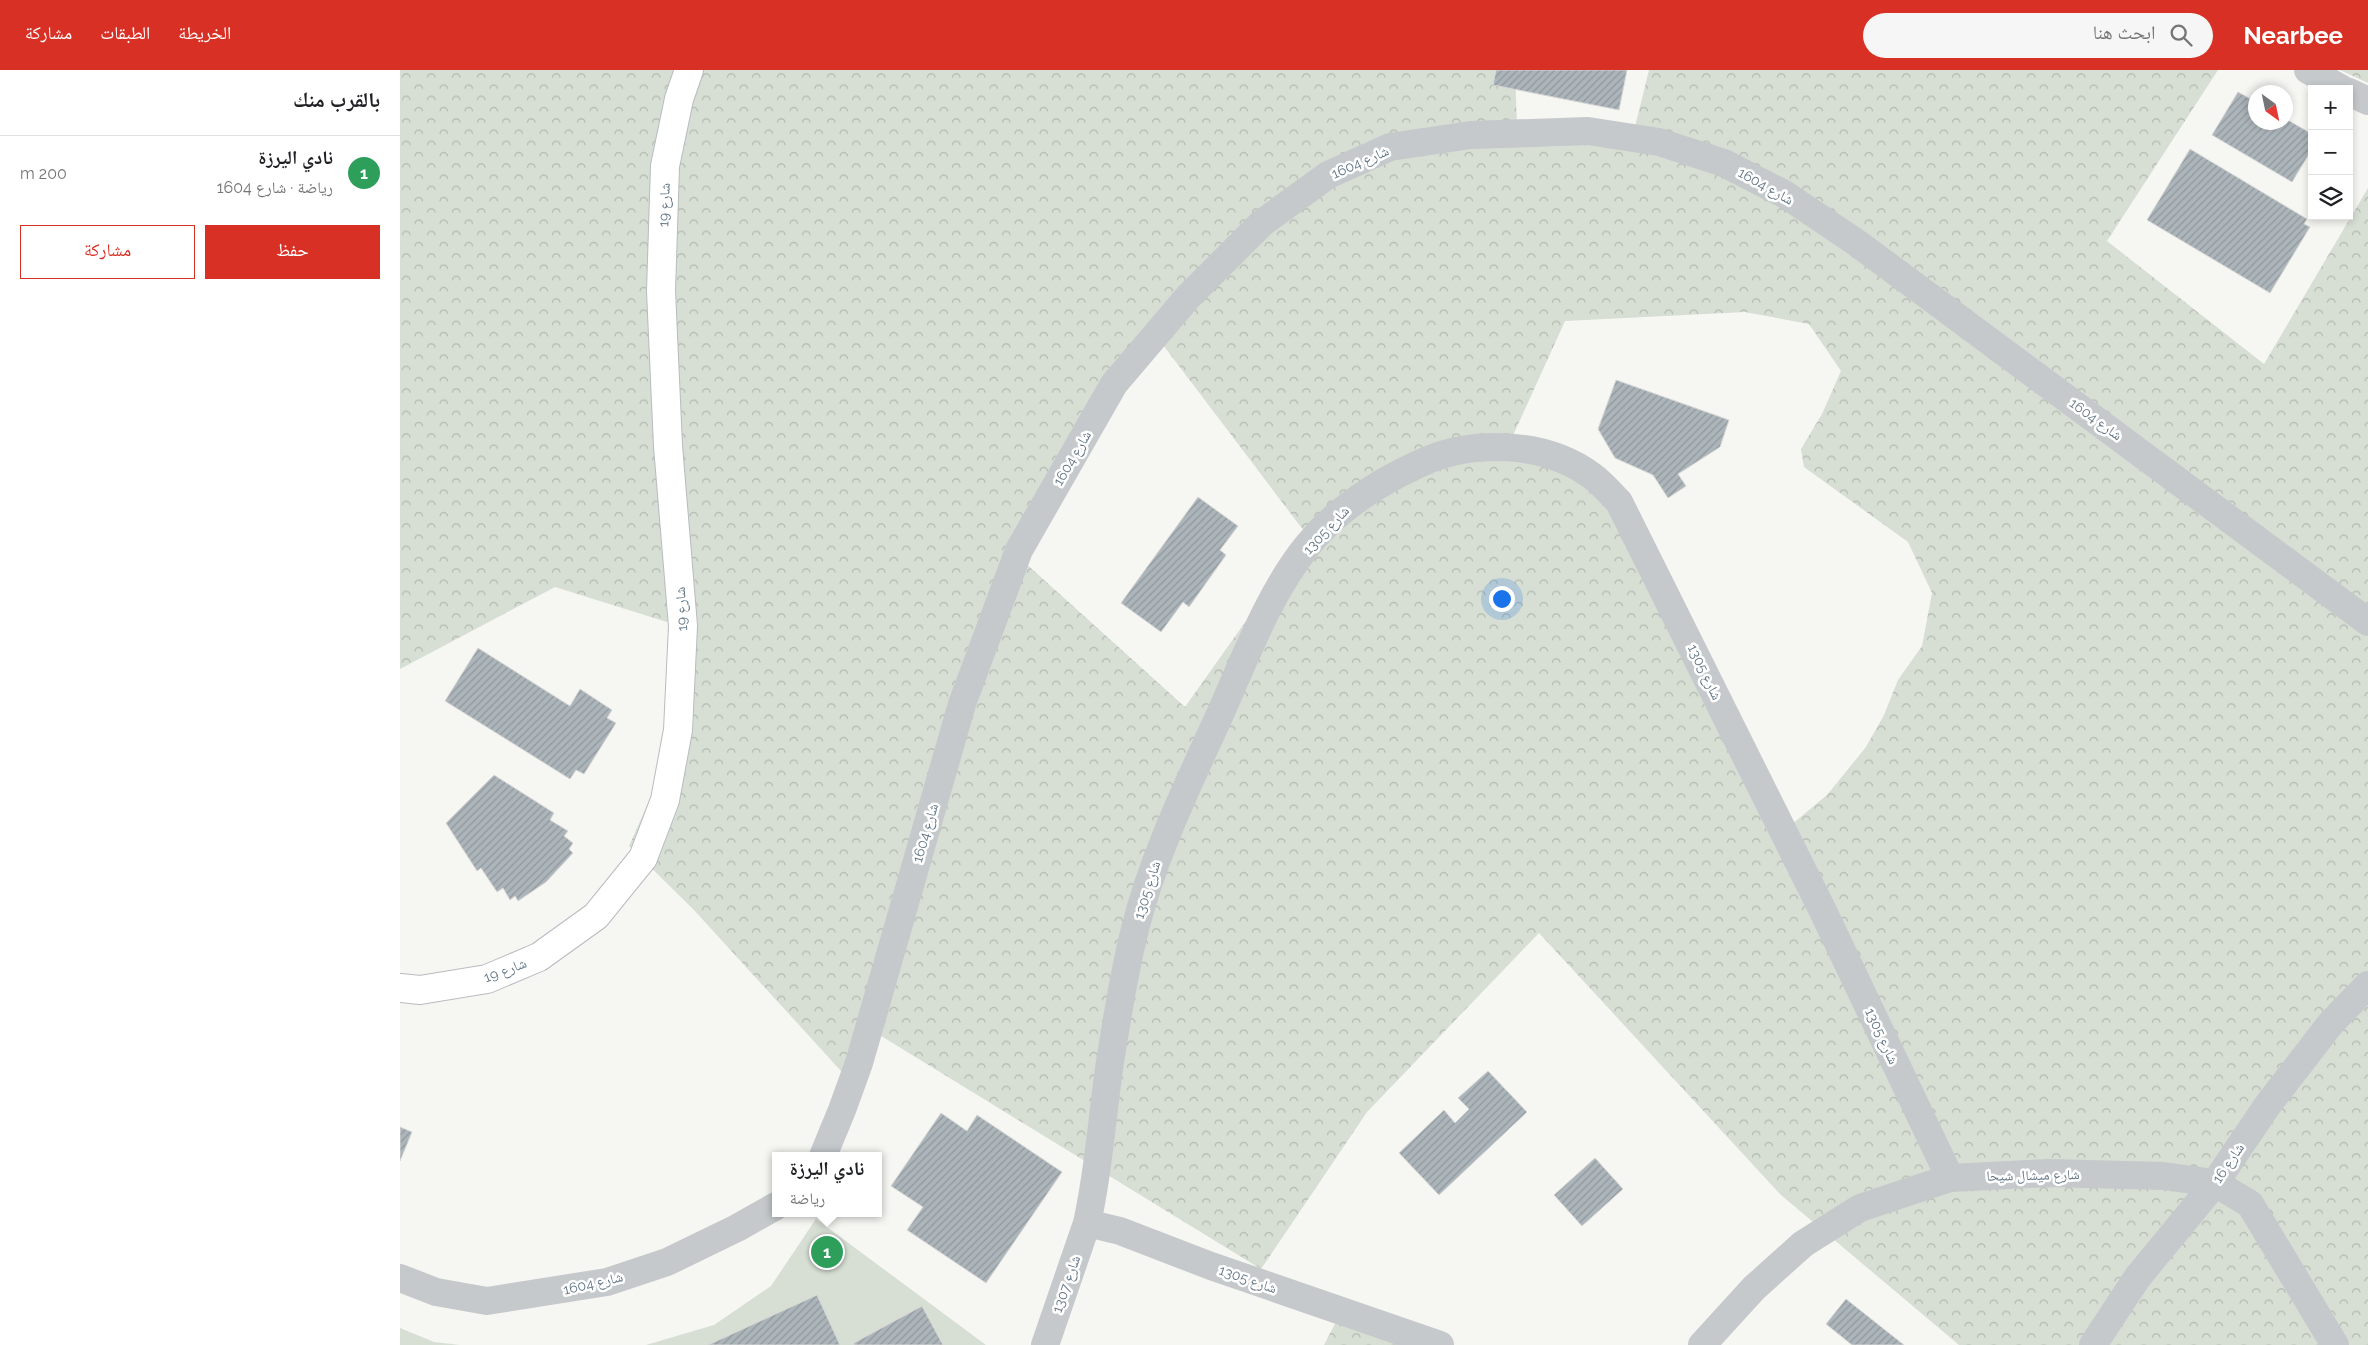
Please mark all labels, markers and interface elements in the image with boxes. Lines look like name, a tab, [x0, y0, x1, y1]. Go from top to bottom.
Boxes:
search box	[1863, 13, 2213, 58]
text: ابحث هنا	[2093, 21, 2155, 43]
icon: search	[2167, 21, 2195, 49]
text: Nearbee	[2243, 21, 2343, 50]
text: مشاركة	[25, 22, 72, 43]
text: الطبقات	[100, 22, 150, 43]
text: الخريطة	[178, 22, 231, 43]
north arrow	[2248, 85, 2293, 130]
map controls	[2308, 85, 2353, 220]
button: +	[2308, 85, 2353, 130]
text: بالقرب منك	[293, 87, 380, 112]
button: −	[2308, 130, 2353, 175]
street label: شارع 1604	[1329, 142, 1392, 184]
text: نادي اليرزة	[258, 146, 333, 168]
text: 200 m	[20, 164, 67, 183]
text: 1	[360, 164, 368, 183]
street label: شارع 1604	[1735, 164, 1796, 209]
button: layers	[2308, 175, 2353, 220]
text: رياضة · شارع 1604	[217, 178, 333, 197]
street label: شارع 19	[655, 183, 675, 228]
button: مشاركة	[20, 225, 195, 279]
button: حفظ	[205, 225, 380, 279]
street label: شارع 1604	[2066, 395, 2125, 445]
street label: شارع 1604	[1050, 428, 1096, 489]
street label: شارع 1305	[1300, 503, 1354, 559]
street label: شارع 19	[672, 586, 692, 632]
your location	[1489, 586, 1515, 612]
street label: شارع 1305	[1683, 642, 1725, 703]
street label: شارع 1604	[909, 802, 943, 865]
street label: شارع 1305	[1131, 859, 1165, 922]
street label: شارع 19	[481, 955, 529, 987]
street label: شارع 1305	[1860, 1005, 1902, 1067]
street label: شارع 16	[2209, 1140, 2249, 1187]
popup	[772, 1152, 882, 1217]
text: نادي اليرزة	[790, 1157, 864, 1179]
street label: شارع ميشال شيحا	[1986, 1166, 2080, 1186]
text: رياضة	[790, 1189, 825, 1208]
pin: 1	[811, 1233, 843, 1271]
street label: شارع 1307	[1049, 1253, 1085, 1315]
street label: شارع 1305	[1216, 1262, 1279, 1298]
street label: شارع 1604	[562, 1268, 625, 1300]

